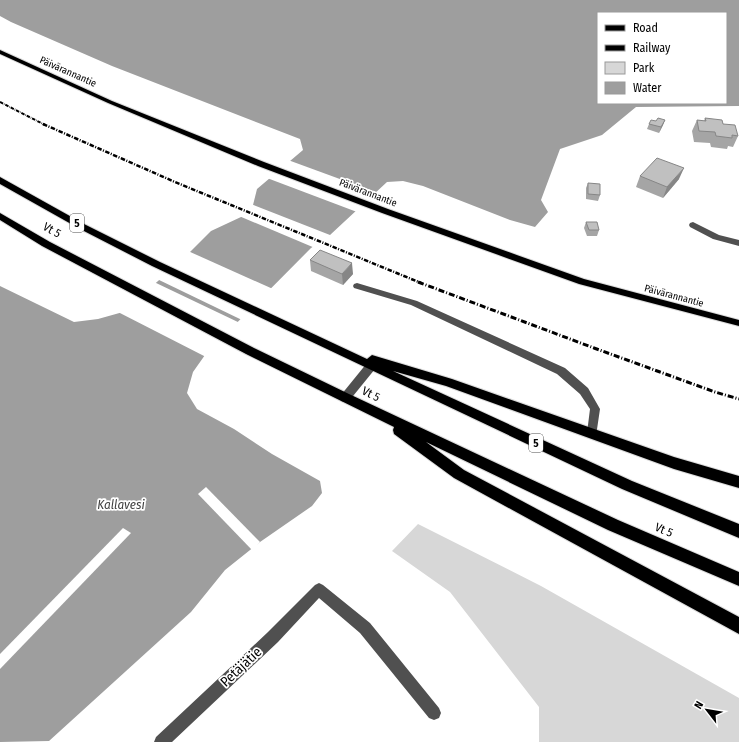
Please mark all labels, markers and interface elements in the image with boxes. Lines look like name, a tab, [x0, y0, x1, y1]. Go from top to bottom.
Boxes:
legend	[597, 12, 727, 104]
text: Road	[633, 21, 658, 35]
text: Railway	[633, 41, 671, 55]
street label: Päivärannantie	[38, 54, 98, 90]
text: Park	[633, 61, 655, 75]
text: Water	[633, 81, 662, 95]
street label: Päivärannantie	[337, 176, 399, 210]
road number: 5	[70, 214, 84, 232]
street label: Vt 5	[41, 219, 64, 241]
street label: Päivärannantie	[643, 282, 705, 310]
street label: Vt 5	[360, 384, 383, 405]
road number: 5	[529, 434, 543, 452]
water label: Kallavesi	[97, 497, 146, 512]
street label: Vt 5	[653, 520, 676, 540]
street label: Petäjätie	[217, 644, 265, 690]
north arrow	[687, 690, 727, 730]
text: N	[692, 699, 706, 711]

